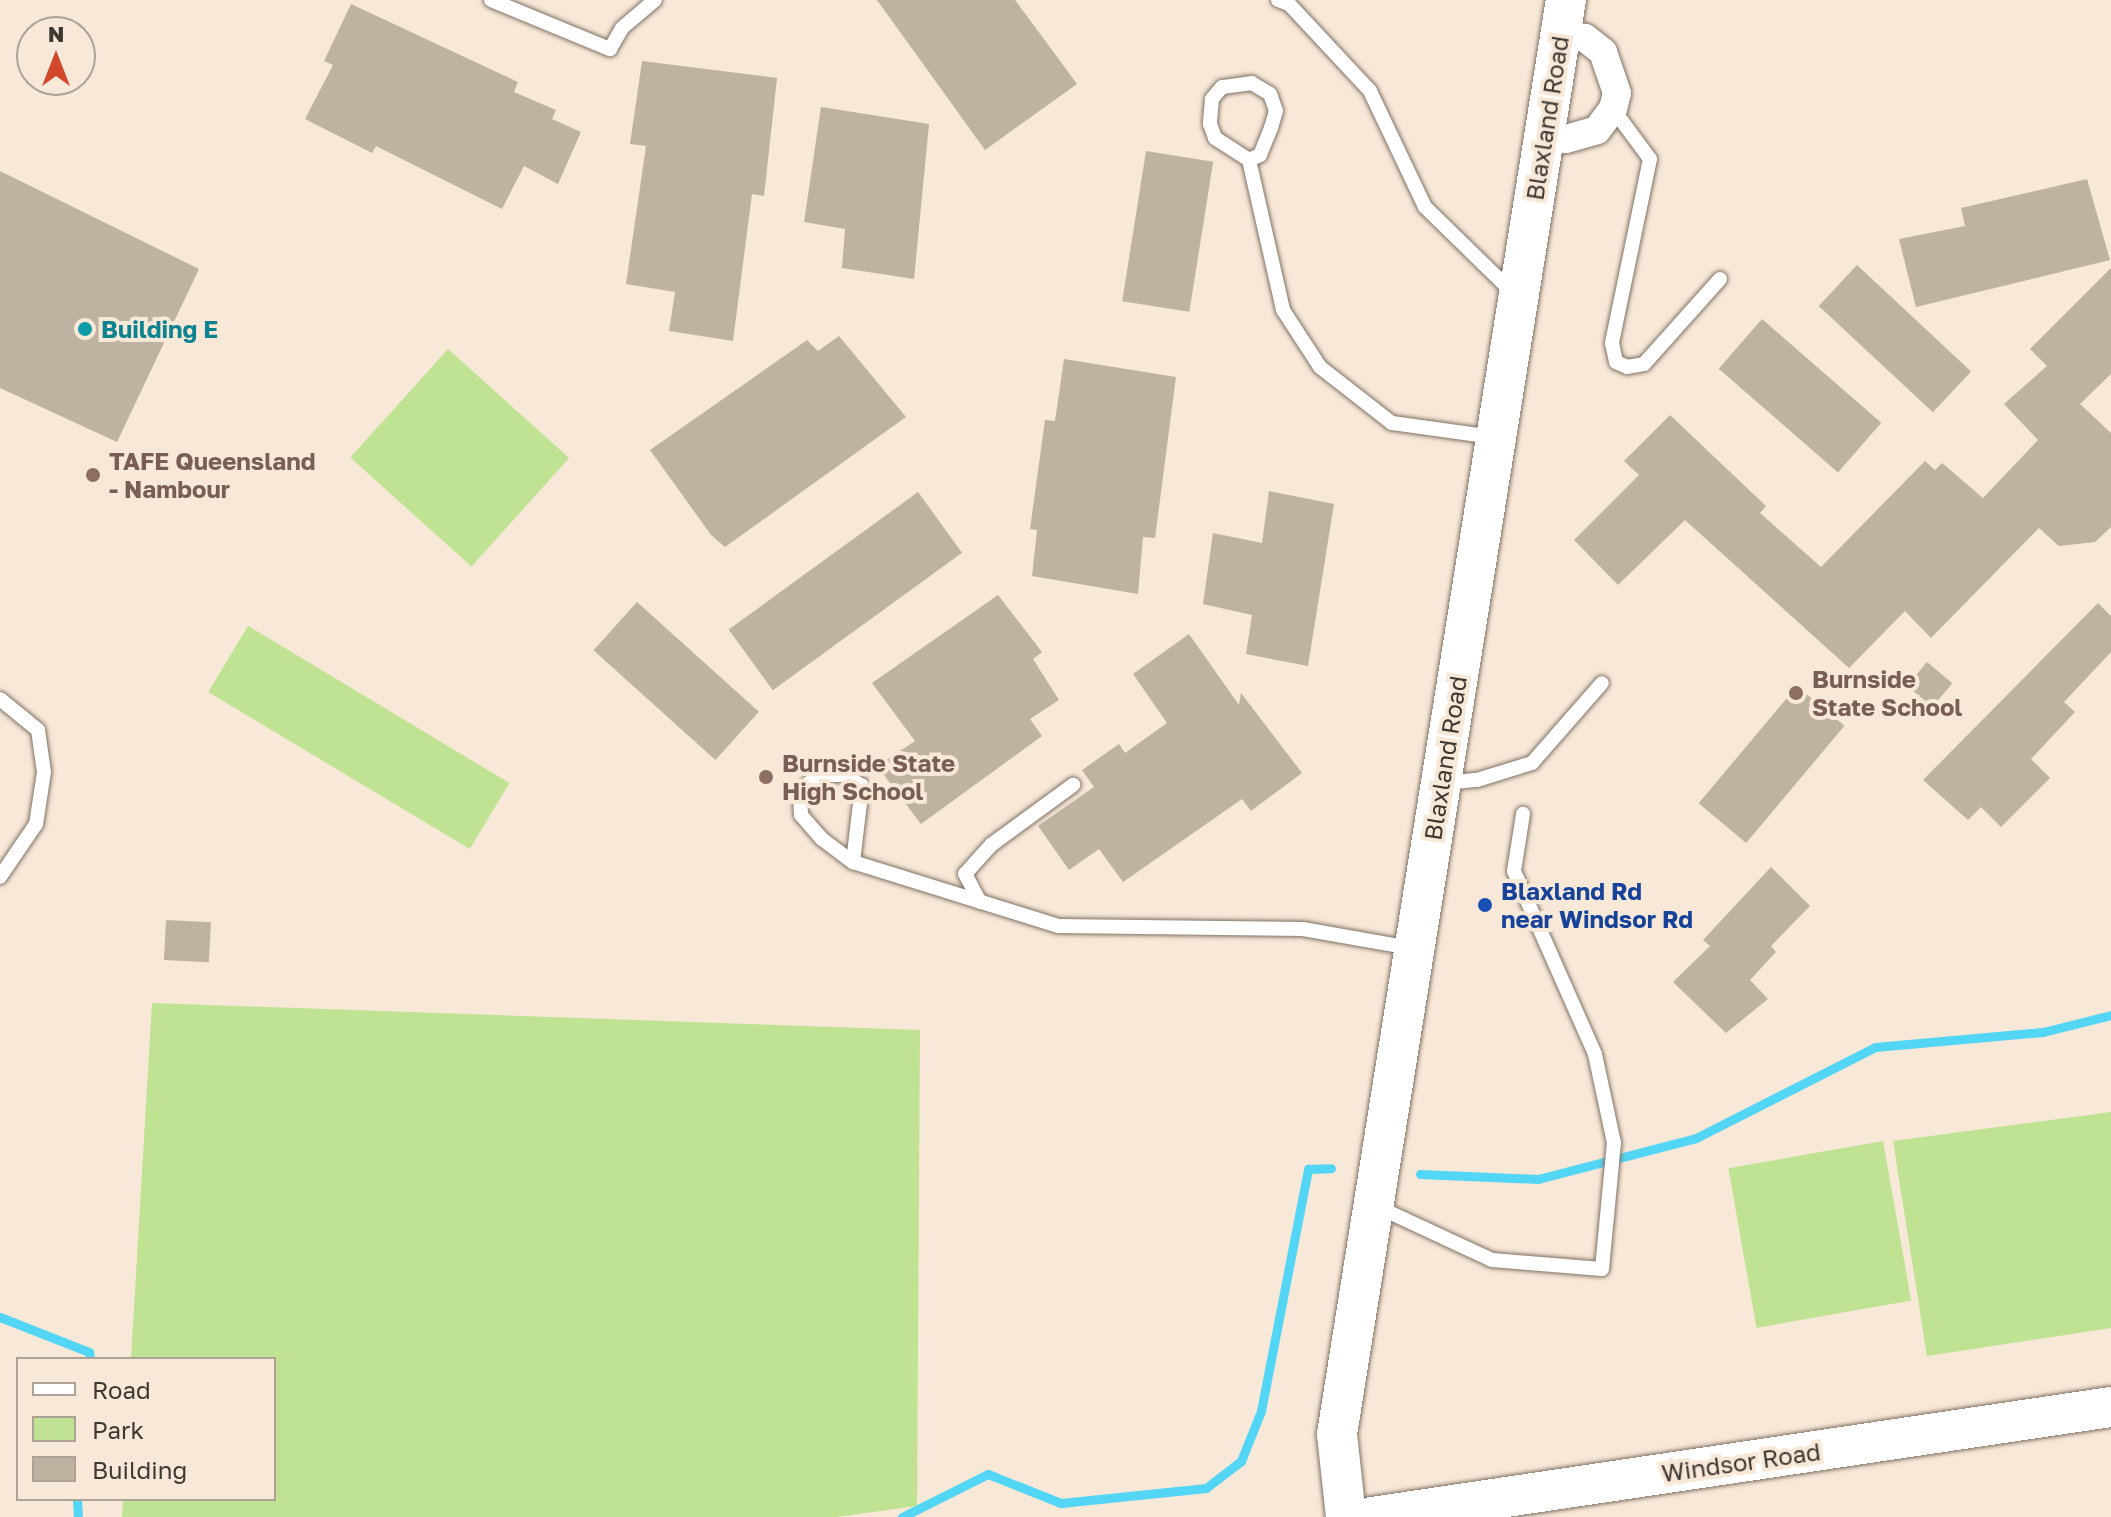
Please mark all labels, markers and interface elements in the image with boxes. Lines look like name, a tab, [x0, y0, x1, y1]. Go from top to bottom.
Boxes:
north arrow	[16, 16, 96, 96]
text: N	[48, 20, 64, 47]
street label: Blaxland Road	[1520, 34, 1574, 202]
place label: Building E	[101, 315, 218, 343]
marker: Building E	[76, 320, 94, 338]
place label: TAFE Queensland - Nambour	[109, 447, 315, 503]
marker: TAFE Queensland - Nambour	[84, 466, 102, 484]
place label: Burnside State School	[1812, 665, 1962, 721]
street label: Blaxland Road	[1418, 674, 1472, 842]
marker: Burnside State School	[1787, 684, 1805, 702]
place label: Burnside State High School	[782, 749, 955, 805]
marker: Burnside State High School	[757, 768, 775, 786]
place label: Blaxland Rd near Windsor Rd	[1501, 877, 1693, 933]
marker: Blaxland Rd near Windsor Rd	[1476, 896, 1494, 914]
legend	[16, 1357, 276, 1501]
text: Road	[92, 1375, 151, 1404]
text: Park	[92, 1415, 144, 1444]
street label: Windsor Road	[1660, 1437, 1822, 1487]
text: Building	[92, 1455, 187, 1484]

